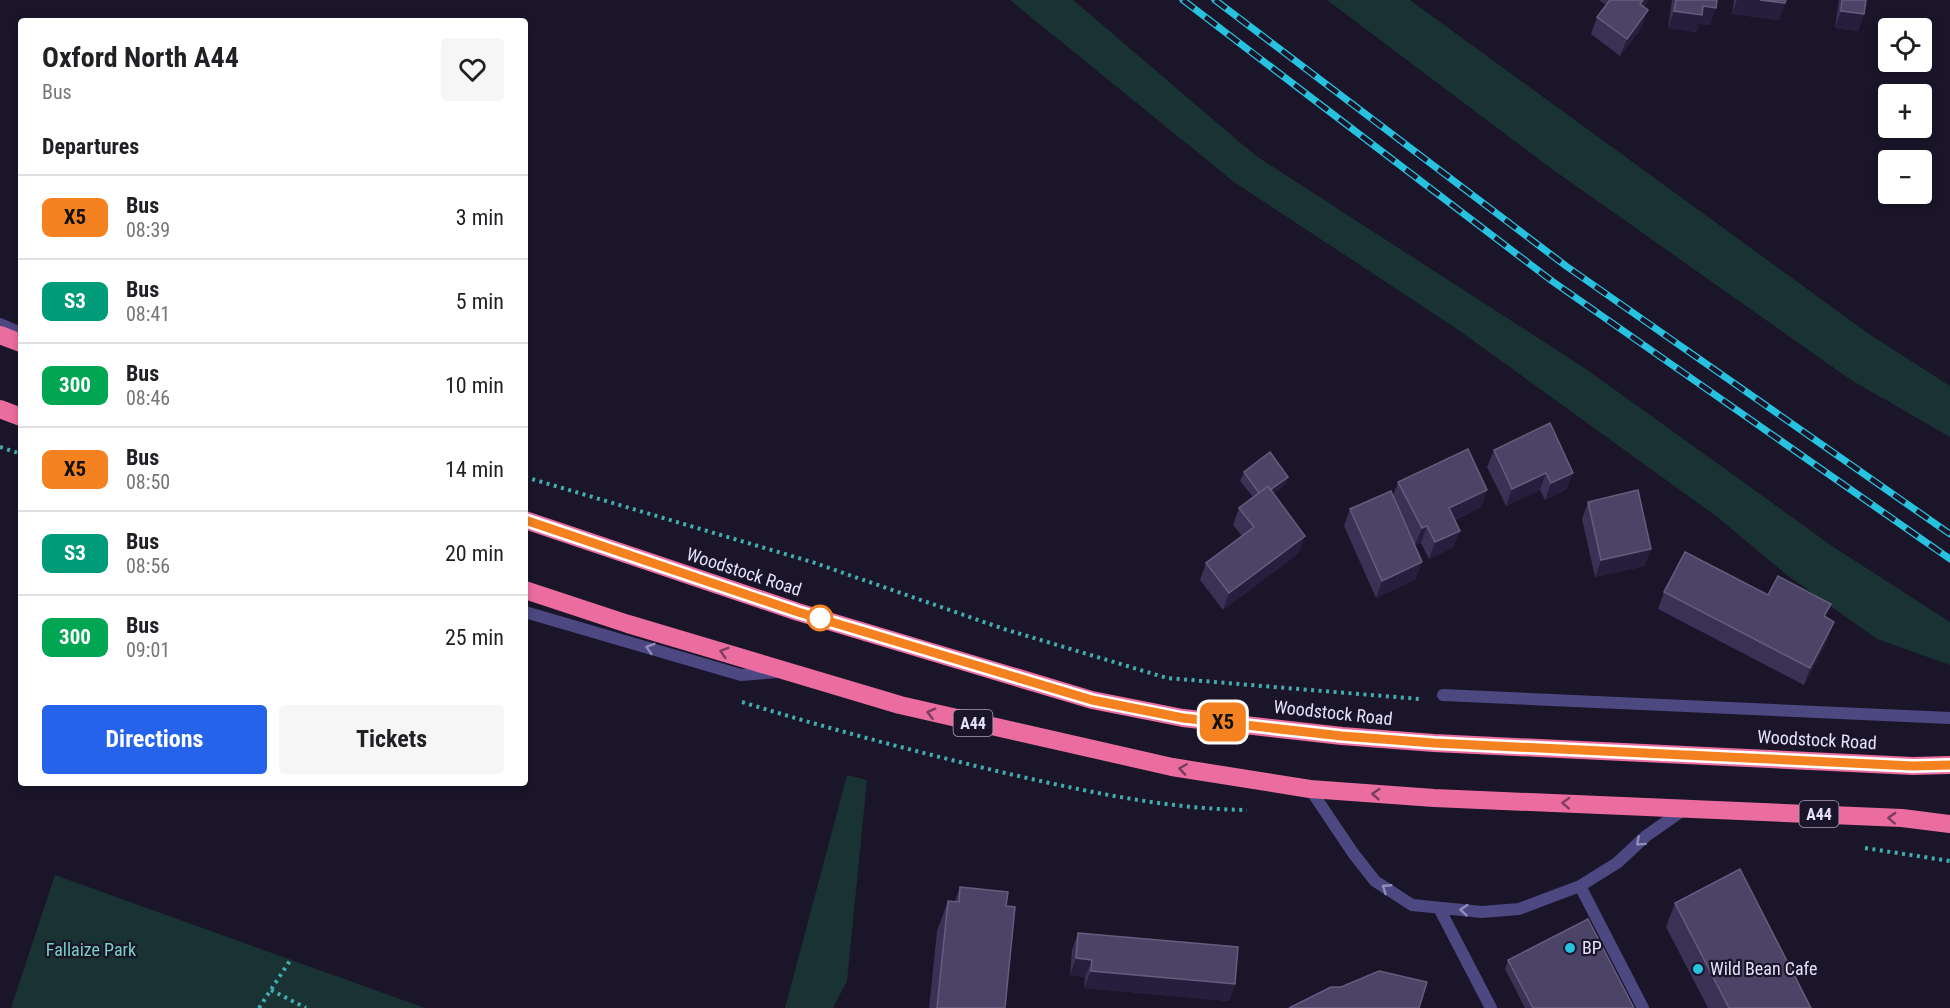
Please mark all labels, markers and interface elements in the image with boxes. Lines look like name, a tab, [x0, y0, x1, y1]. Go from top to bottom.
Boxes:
map controls	[1878, 18, 1932, 204]
button: locate	[1878, 18, 1932, 72]
button: heart	[441, 38, 504, 101]
text: Oxford North A44	[42, 41, 239, 74]
text: Bus	[42, 80, 72, 104]
button: +	[1878, 84, 1932, 138]
text: Departures	[42, 134, 139, 159]
button: −	[1878, 150, 1932, 204]
text: Bus	[126, 193, 159, 218]
text: X5	[64, 205, 86, 229]
text: 3 min	[456, 205, 504, 230]
text: 08:39	[126, 218, 170, 242]
text: Bus	[126, 277, 159, 302]
text: S3	[64, 289, 86, 313]
text: 5 min	[456, 289, 504, 314]
text: 08:41	[126, 302, 170, 326]
text: Bus	[126, 361, 159, 386]
text: 300	[59, 373, 91, 397]
text: 10 min	[445, 373, 504, 398]
text: 08:46	[126, 386, 170, 410]
text: Bus	[126, 445, 159, 470]
text: X5	[64, 457, 86, 481]
text: 14 min	[445, 457, 504, 482]
text: 08:50	[126, 470, 170, 494]
text: Bus	[126, 529, 159, 554]
text: S3	[64, 541, 86, 565]
text: 20 min	[445, 541, 504, 566]
street label: Woodstock Road	[684, 543, 804, 600]
text: 08:56	[126, 554, 170, 578]
unlabelled marker	[807, 605, 833, 631]
text: Bus	[126, 613, 159, 638]
text: 300	[59, 625, 91, 649]
text: 25 min	[445, 625, 504, 650]
text: 09:01	[126, 638, 170, 662]
one-way arrow	[645, 643, 656, 655]
one-way arrow	[719, 647, 729, 659]
street label: Woodstock Road	[1273, 696, 1394, 729]
line badge: X5	[1196, 702, 1250, 742]
button: Directions	[42, 705, 267, 774]
button: Tickets	[279, 705, 504, 774]
one-way arrow	[926, 707, 936, 720]
road number: A44	[954, 710, 992, 736]
text: X5	[1212, 710, 1234, 734]
street label: Woodstock Road	[1757, 726, 1877, 753]
one-way arrow	[1178, 763, 1188, 776]
one-way arrow	[1371, 788, 1380, 801]
one-way arrow	[1561, 797, 1570, 809]
road number: A44	[1800, 801, 1838, 827]
one-way arrow	[1887, 811, 1896, 824]
one-way arrow	[1636, 835, 1647, 846]
one-way arrow	[1382, 883, 1392, 895]
one-way arrow	[1460, 904, 1469, 917]
place label: BP	[1582, 937, 1602, 958]
park label: Fallaize Park	[46, 939, 136, 960]
marker: BP	[1563, 941, 1577, 955]
place label: Wild Bean Cafe	[1710, 958, 1818, 979]
marker: Wild Bean Cafe	[1691, 962, 1705, 976]

